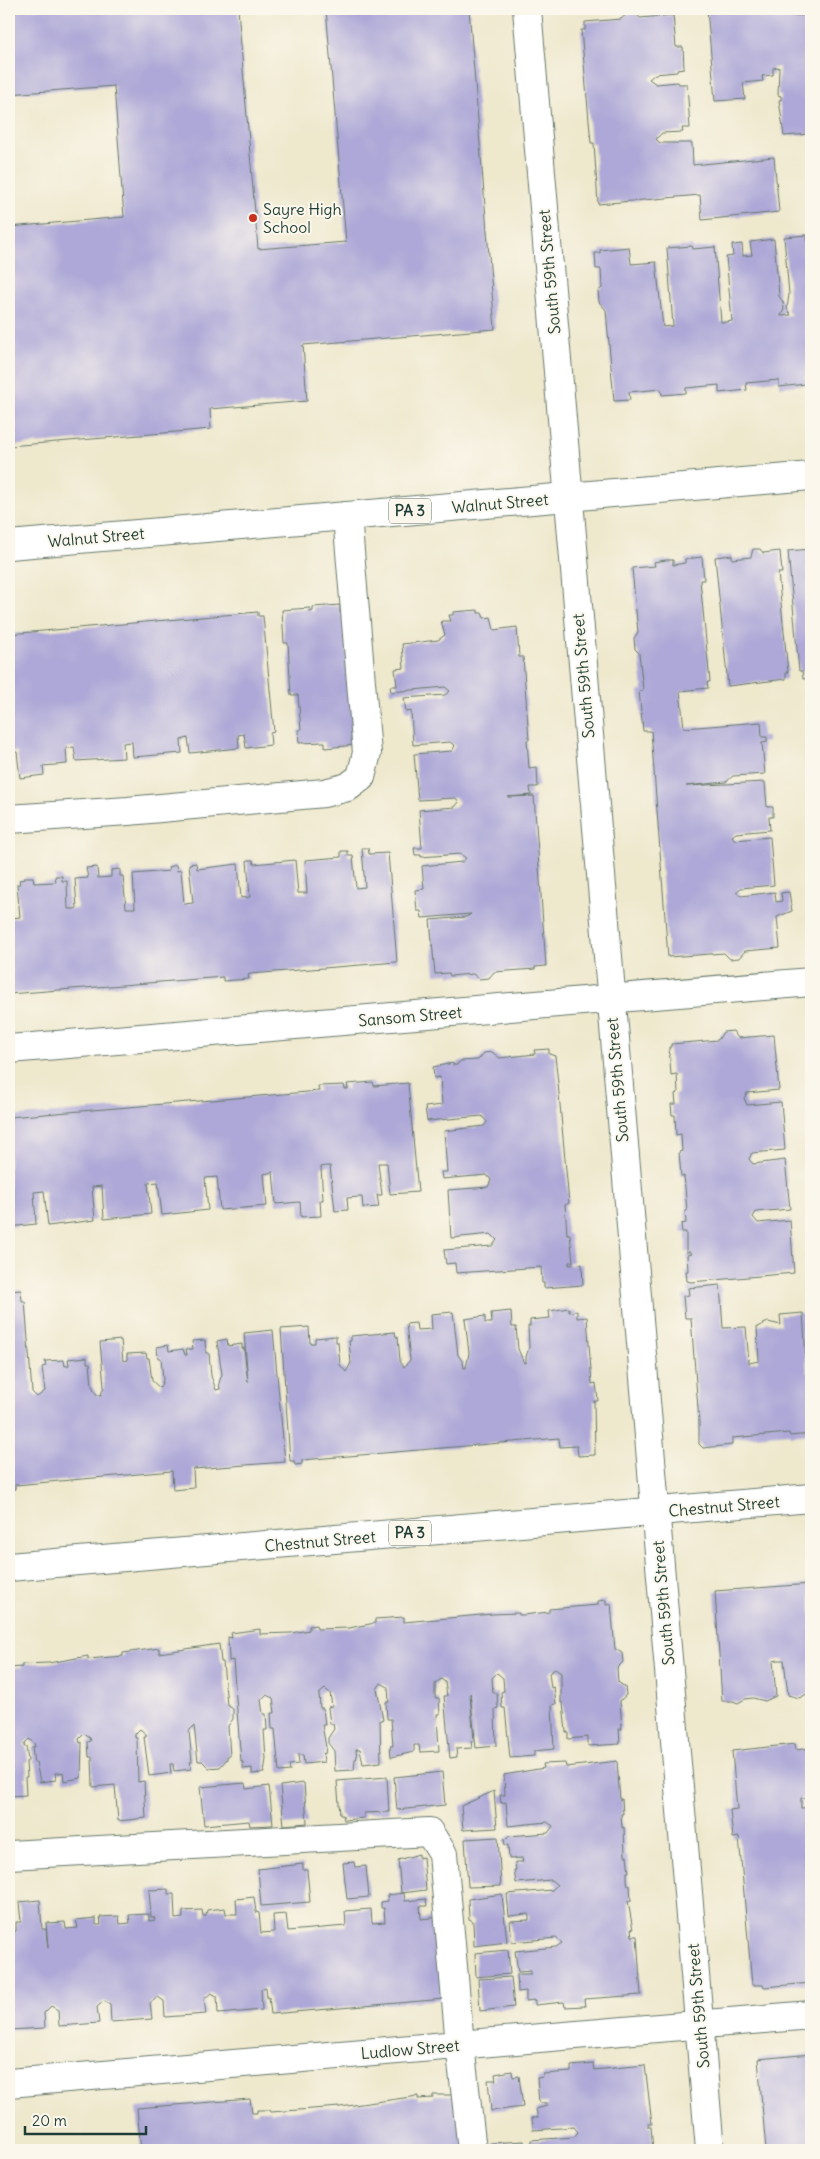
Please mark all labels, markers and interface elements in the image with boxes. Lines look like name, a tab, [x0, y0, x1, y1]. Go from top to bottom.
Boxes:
place label: Sayre High School	[263, 199, 342, 237]
street label: South 59th Street	[534, 208, 564, 335]
marker: Sayre High School	[247, 212, 259, 224]
street label: Walnut Street	[451, 489, 550, 517]
road number: PA 3	[389, 498, 431, 524]
street label: Walnut Street	[47, 523, 146, 551]
street label: South 59th Street	[568, 612, 598, 739]
street label: Sansom Street	[357, 1001, 463, 1030]
street label: South 59th Street	[602, 1016, 632, 1143]
street label: Chestnut Street	[668, 1491, 781, 1521]
road number: PA 3	[389, 1520, 431, 1546]
street label: Chestnut Street	[264, 1526, 377, 1556]
street label: South 59th Street	[648, 1539, 678, 1666]
street label: South 59th Street	[683, 1942, 713, 2069]
street label: Ludlow Street	[360, 2035, 461, 2063]
scale bar	[25, 2104, 146, 2136]
text: 20 m	[32, 2111, 67, 2130]

